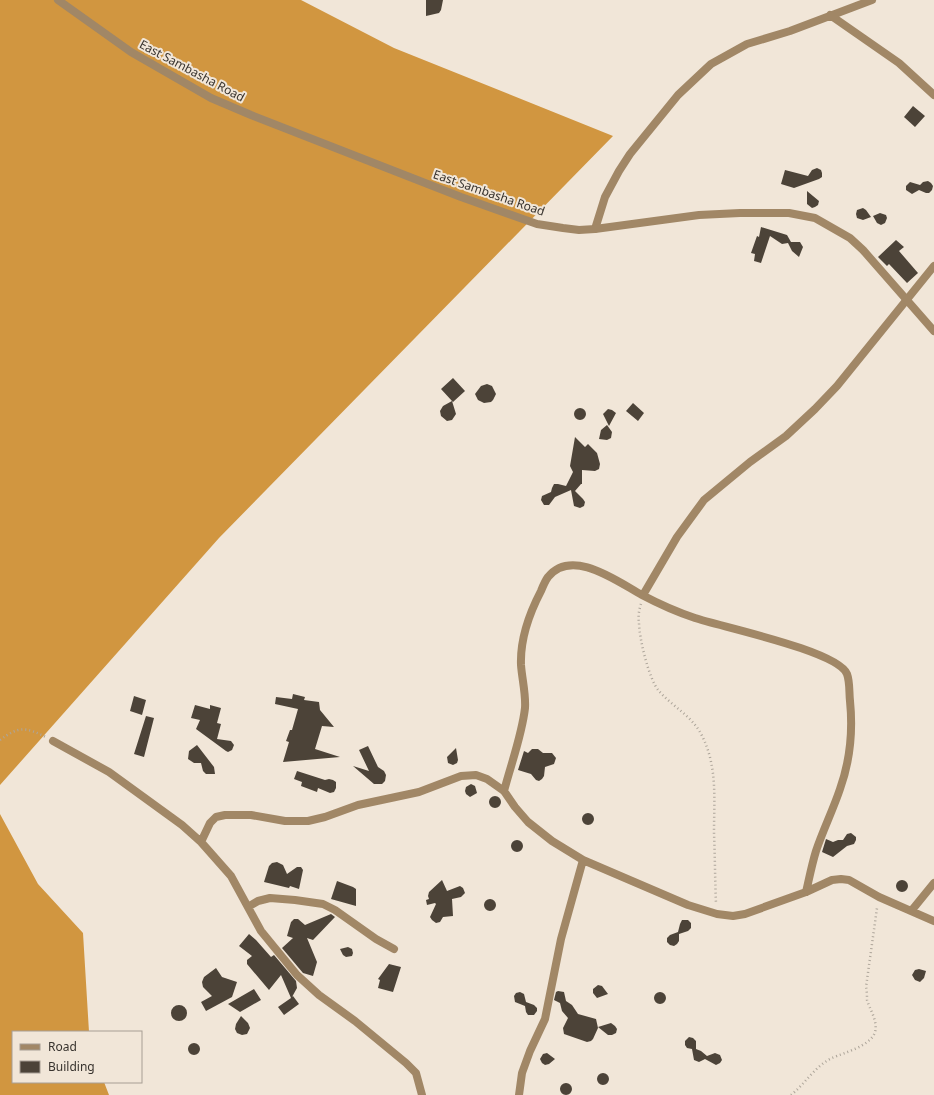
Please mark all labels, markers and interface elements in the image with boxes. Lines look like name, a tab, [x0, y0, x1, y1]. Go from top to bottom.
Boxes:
street label: East Sambasha Road	[137, 36, 248, 106]
street label: East Sambasha Road	[431, 165, 547, 220]
legend	[12, 1031, 142, 1083]
text: Road	[48, 1038, 77, 1055]
text: Building	[48, 1058, 95, 1075]

